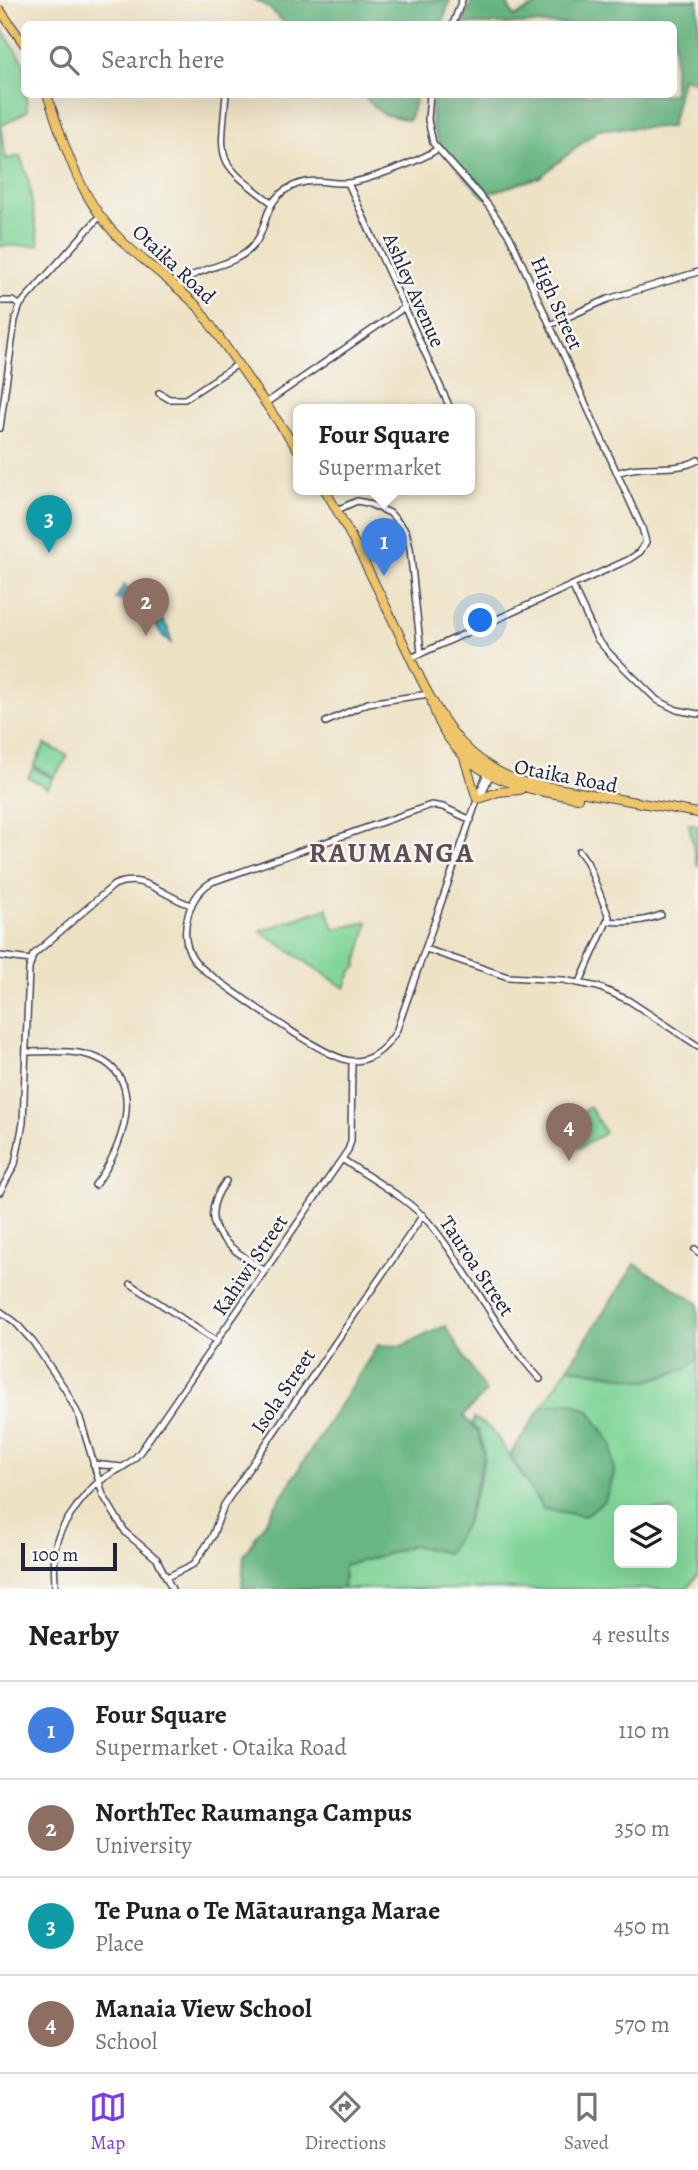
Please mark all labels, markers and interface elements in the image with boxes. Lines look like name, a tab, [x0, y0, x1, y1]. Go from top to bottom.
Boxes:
search box	[21, 21, 677, 98]
icon: search	[45, 41, 83, 79]
text: Search here	[101, 42, 225, 77]
street label: Otaika Road	[126, 218, 222, 310]
street label: Ashley Avenue	[376, 227, 452, 352]
street label: High Street	[524, 252, 590, 354]
popup	[293, 404, 475, 495]
text: Four Square	[318, 417, 450, 452]
text: Supermarket	[318, 452, 442, 483]
pin: 3	[26, 495, 72, 553]
pin: 1	[361, 518, 407, 576]
pin: 2	[123, 578, 169, 636]
your location	[463, 603, 497, 637]
street label: Otaika Road	[512, 752, 621, 800]
district label: RAUMANGA	[309, 834, 475, 872]
pin: 4	[546, 1103, 592, 1161]
street label: Kahiwi Street	[206, 1209, 294, 1321]
street label: Tauroa Street	[433, 1210, 521, 1322]
street label: Isola Street	[244, 1343, 322, 1439]
map controls	[614, 1505, 677, 1568]
button: layers	[614, 1505, 677, 1568]
scale bar	[21, 1540, 117, 1572]
text: 100 m	[32, 1542, 78, 1568]
text: Nearby	[28, 1615, 119, 1655]
text: 4 results	[592, 1619, 670, 1650]
text: Four Square	[95, 1697, 227, 1732]
text: 1	[47, 1715, 55, 1746]
text: 110 m	[618, 1715, 670, 1746]
text: Supermarket · Otaika Road	[95, 1732, 347, 1763]
text: NorthTec Raumanga Campus	[95, 1795, 412, 1830]
text: 2	[45, 1813, 57, 1844]
text: 350 m	[615, 1813, 670, 1844]
text: University	[95, 1830, 192, 1861]
text: Te Puna o Te Mātauranga Marae	[95, 1893, 440, 1928]
text: 3	[46, 1911, 56, 1942]
text: 450 m	[614, 1911, 670, 1942]
text: Place	[95, 1928, 144, 1959]
text: Manaia View School	[95, 1991, 312, 2026]
text: 4	[46, 2009, 56, 2040]
text: 570 m	[615, 2009, 670, 2040]
text: School	[95, 2026, 157, 2057]
tab: Map	[89, 2088, 127, 2156]
tab: Directions	[305, 2088, 386, 2156]
tab: Saved	[564, 2088, 609, 2156]

